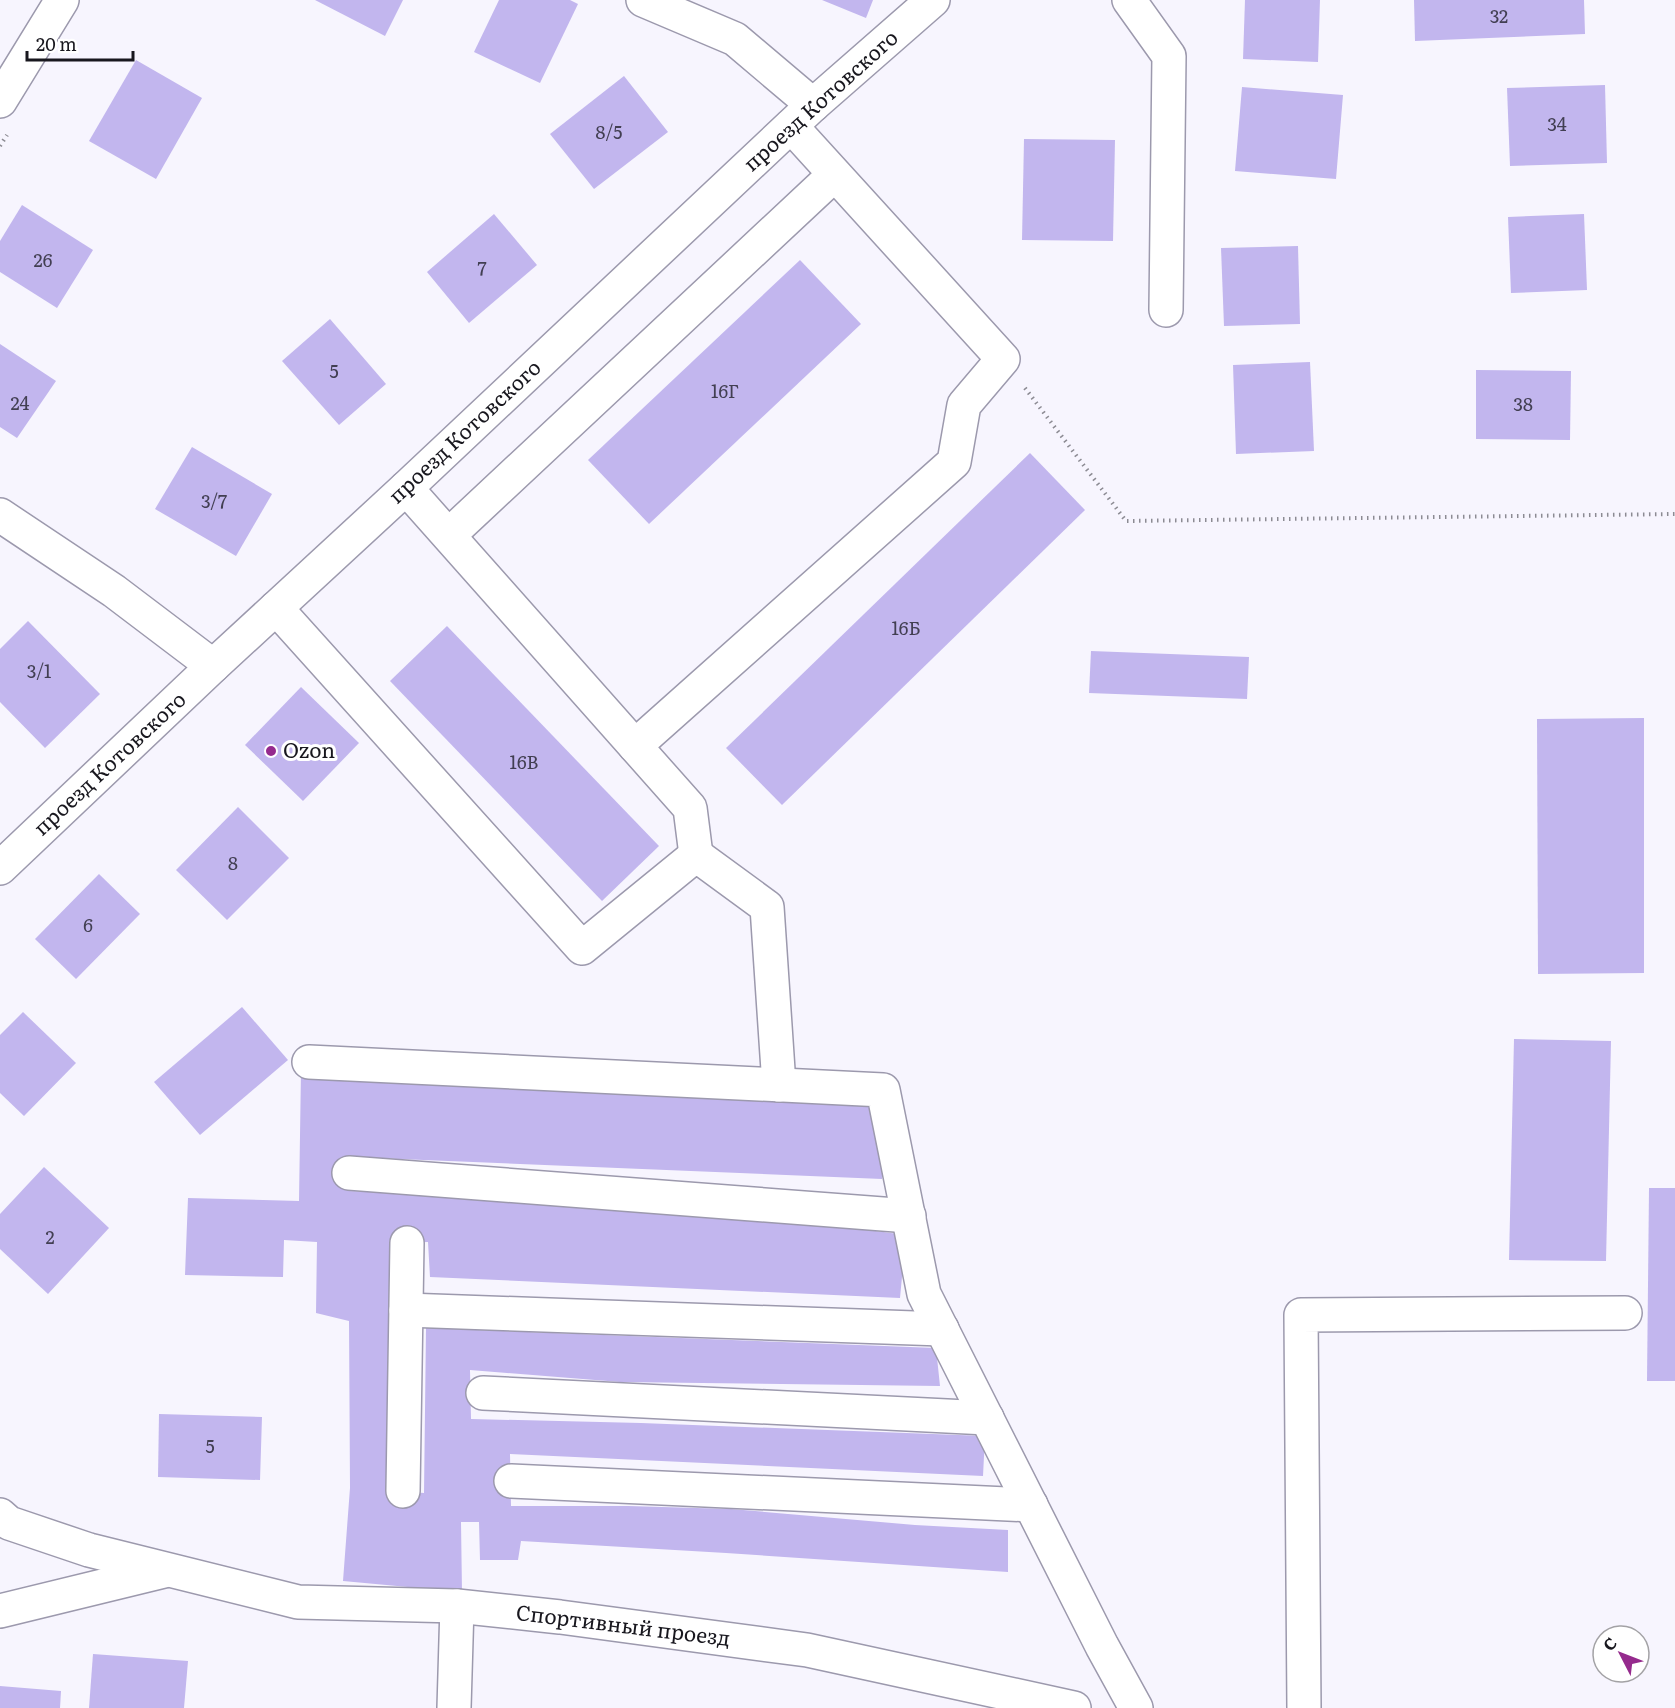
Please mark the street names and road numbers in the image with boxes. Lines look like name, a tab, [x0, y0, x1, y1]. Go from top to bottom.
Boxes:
street label: проезд Котовского	[735, 21, 904, 177]
street label: проезд Котовского	[380, 351, 547, 509]
street label: проезд Котовского	[25, 683, 192, 841]
street label: Спортивный проезд	[514, 1595, 732, 1652]

